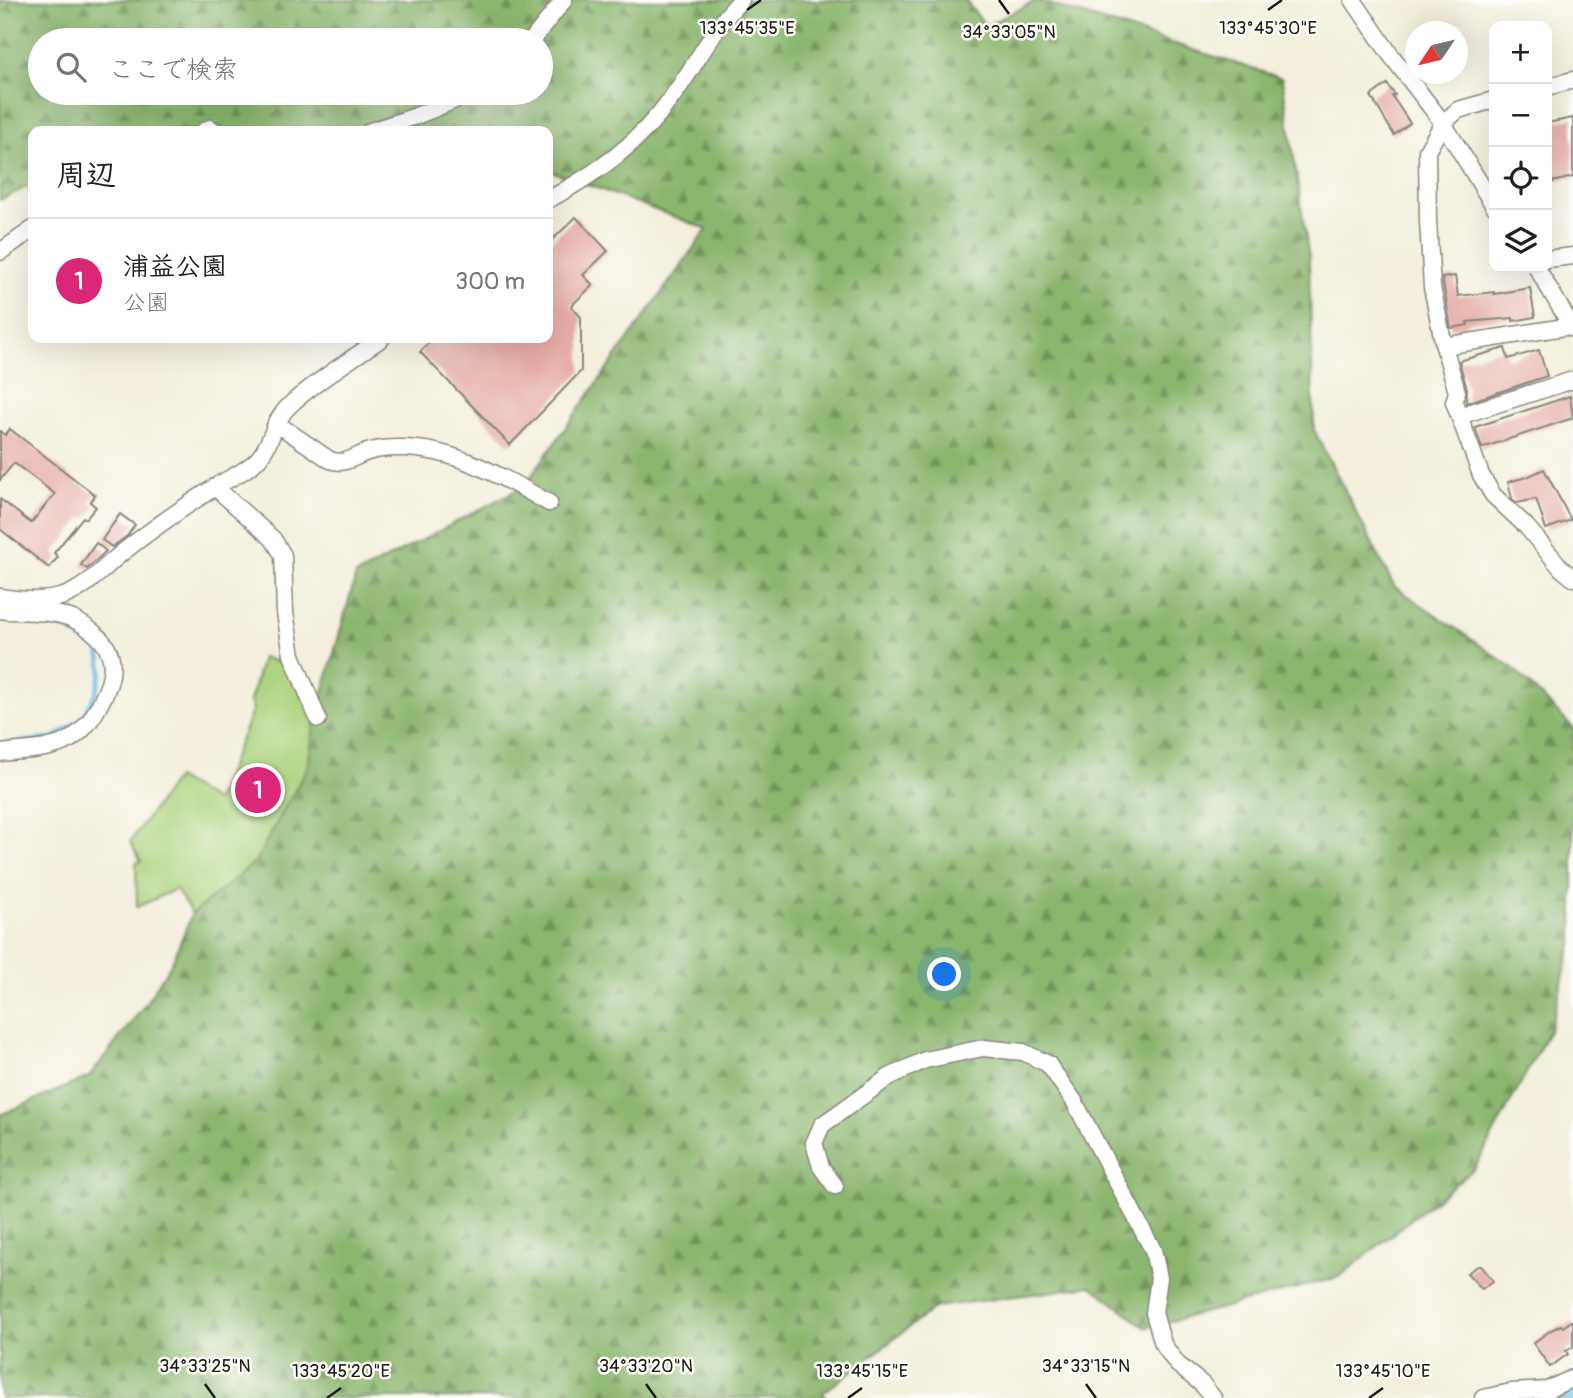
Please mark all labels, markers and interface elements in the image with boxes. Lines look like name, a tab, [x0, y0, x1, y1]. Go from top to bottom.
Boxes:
text: 133°45'35"E	[699, 17, 795, 40]
text: 133°45'30"E	[1219, 17, 1317, 40]
text: 34°33'05"N	[962, 21, 1056, 44]
north arrow	[1405, 21, 1468, 84]
map controls	[1489, 21, 1552, 273]
button: +	[1489, 21, 1552, 84]
search box	[28, 28, 553, 105]
icon: search	[52, 48, 90, 86]
text: ここで検索	[108, 54, 238, 86]
button: −	[1489, 84, 1552, 147]
button: locate	[1489, 147, 1552, 210]
text: 周辺	[56, 157, 116, 194]
button: layers	[1489, 210, 1552, 273]
text: 浦益公園	[123, 251, 227, 283]
text: 1	[75, 267, 84, 296]
text: 300 m	[455, 267, 525, 296]
text: 公園	[123, 288, 169, 317]
pin: 1	[235, 764, 281, 816]
your location	[927, 957, 961, 991]
text: 34°33'25"N	[159, 1355, 251, 1378]
text: 34°33'20"N	[599, 1355, 693, 1378]
text: 34°33'15"N	[1042, 1355, 1130, 1378]
text: 133°45'20"E	[292, 1360, 390, 1383]
text: 133°45'15"E	[816, 1360, 908, 1383]
text: 133°45'10"E	[1336, 1360, 1430, 1383]

